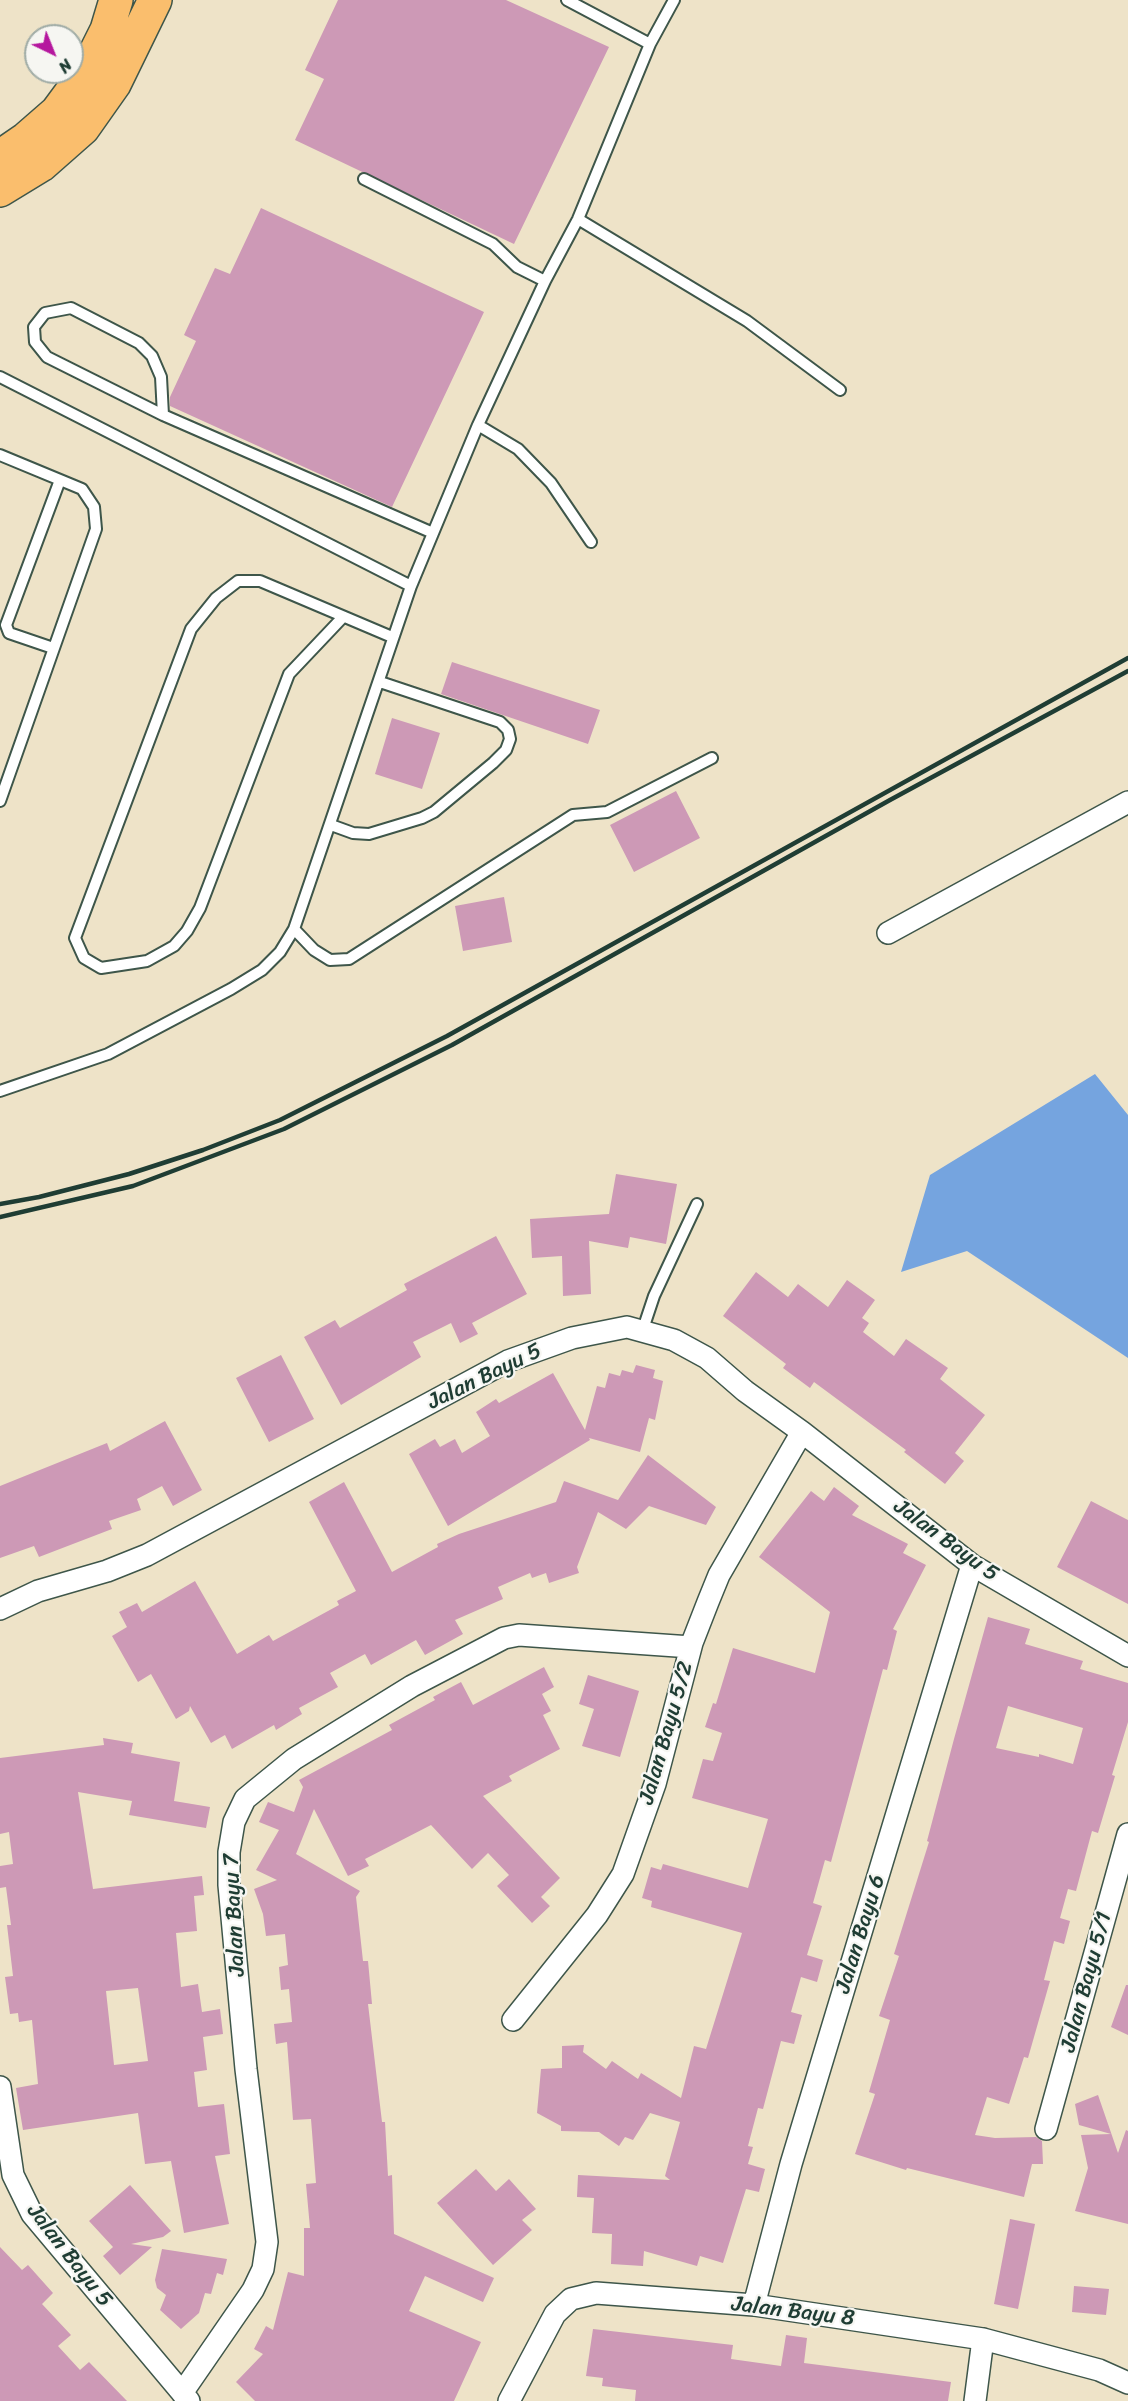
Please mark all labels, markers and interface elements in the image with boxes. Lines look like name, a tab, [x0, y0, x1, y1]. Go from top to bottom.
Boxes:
north arrow	[24, 24, 84, 84]
text: N	[51, 52, 79, 80]
street label: Jalan Bayu 5	[424, 1338, 546, 1416]
street label: Jalan Bayu 5	[888, 1494, 1004, 1588]
street label: Jalan Bayu 5/2	[634, 1659, 700, 1807]
street label: Jalan Bayu 7	[219, 1853, 251, 1977]
street label: Jalan Bayu 6	[830, 1872, 892, 1996]
street label: Jalan Bayu 5/1	[1056, 1909, 1118, 2055]
street label: Jalan Bayu 5	[21, 2199, 117, 2313]
street label: Jalan Bayu 8	[730, 2291, 856, 2333]

